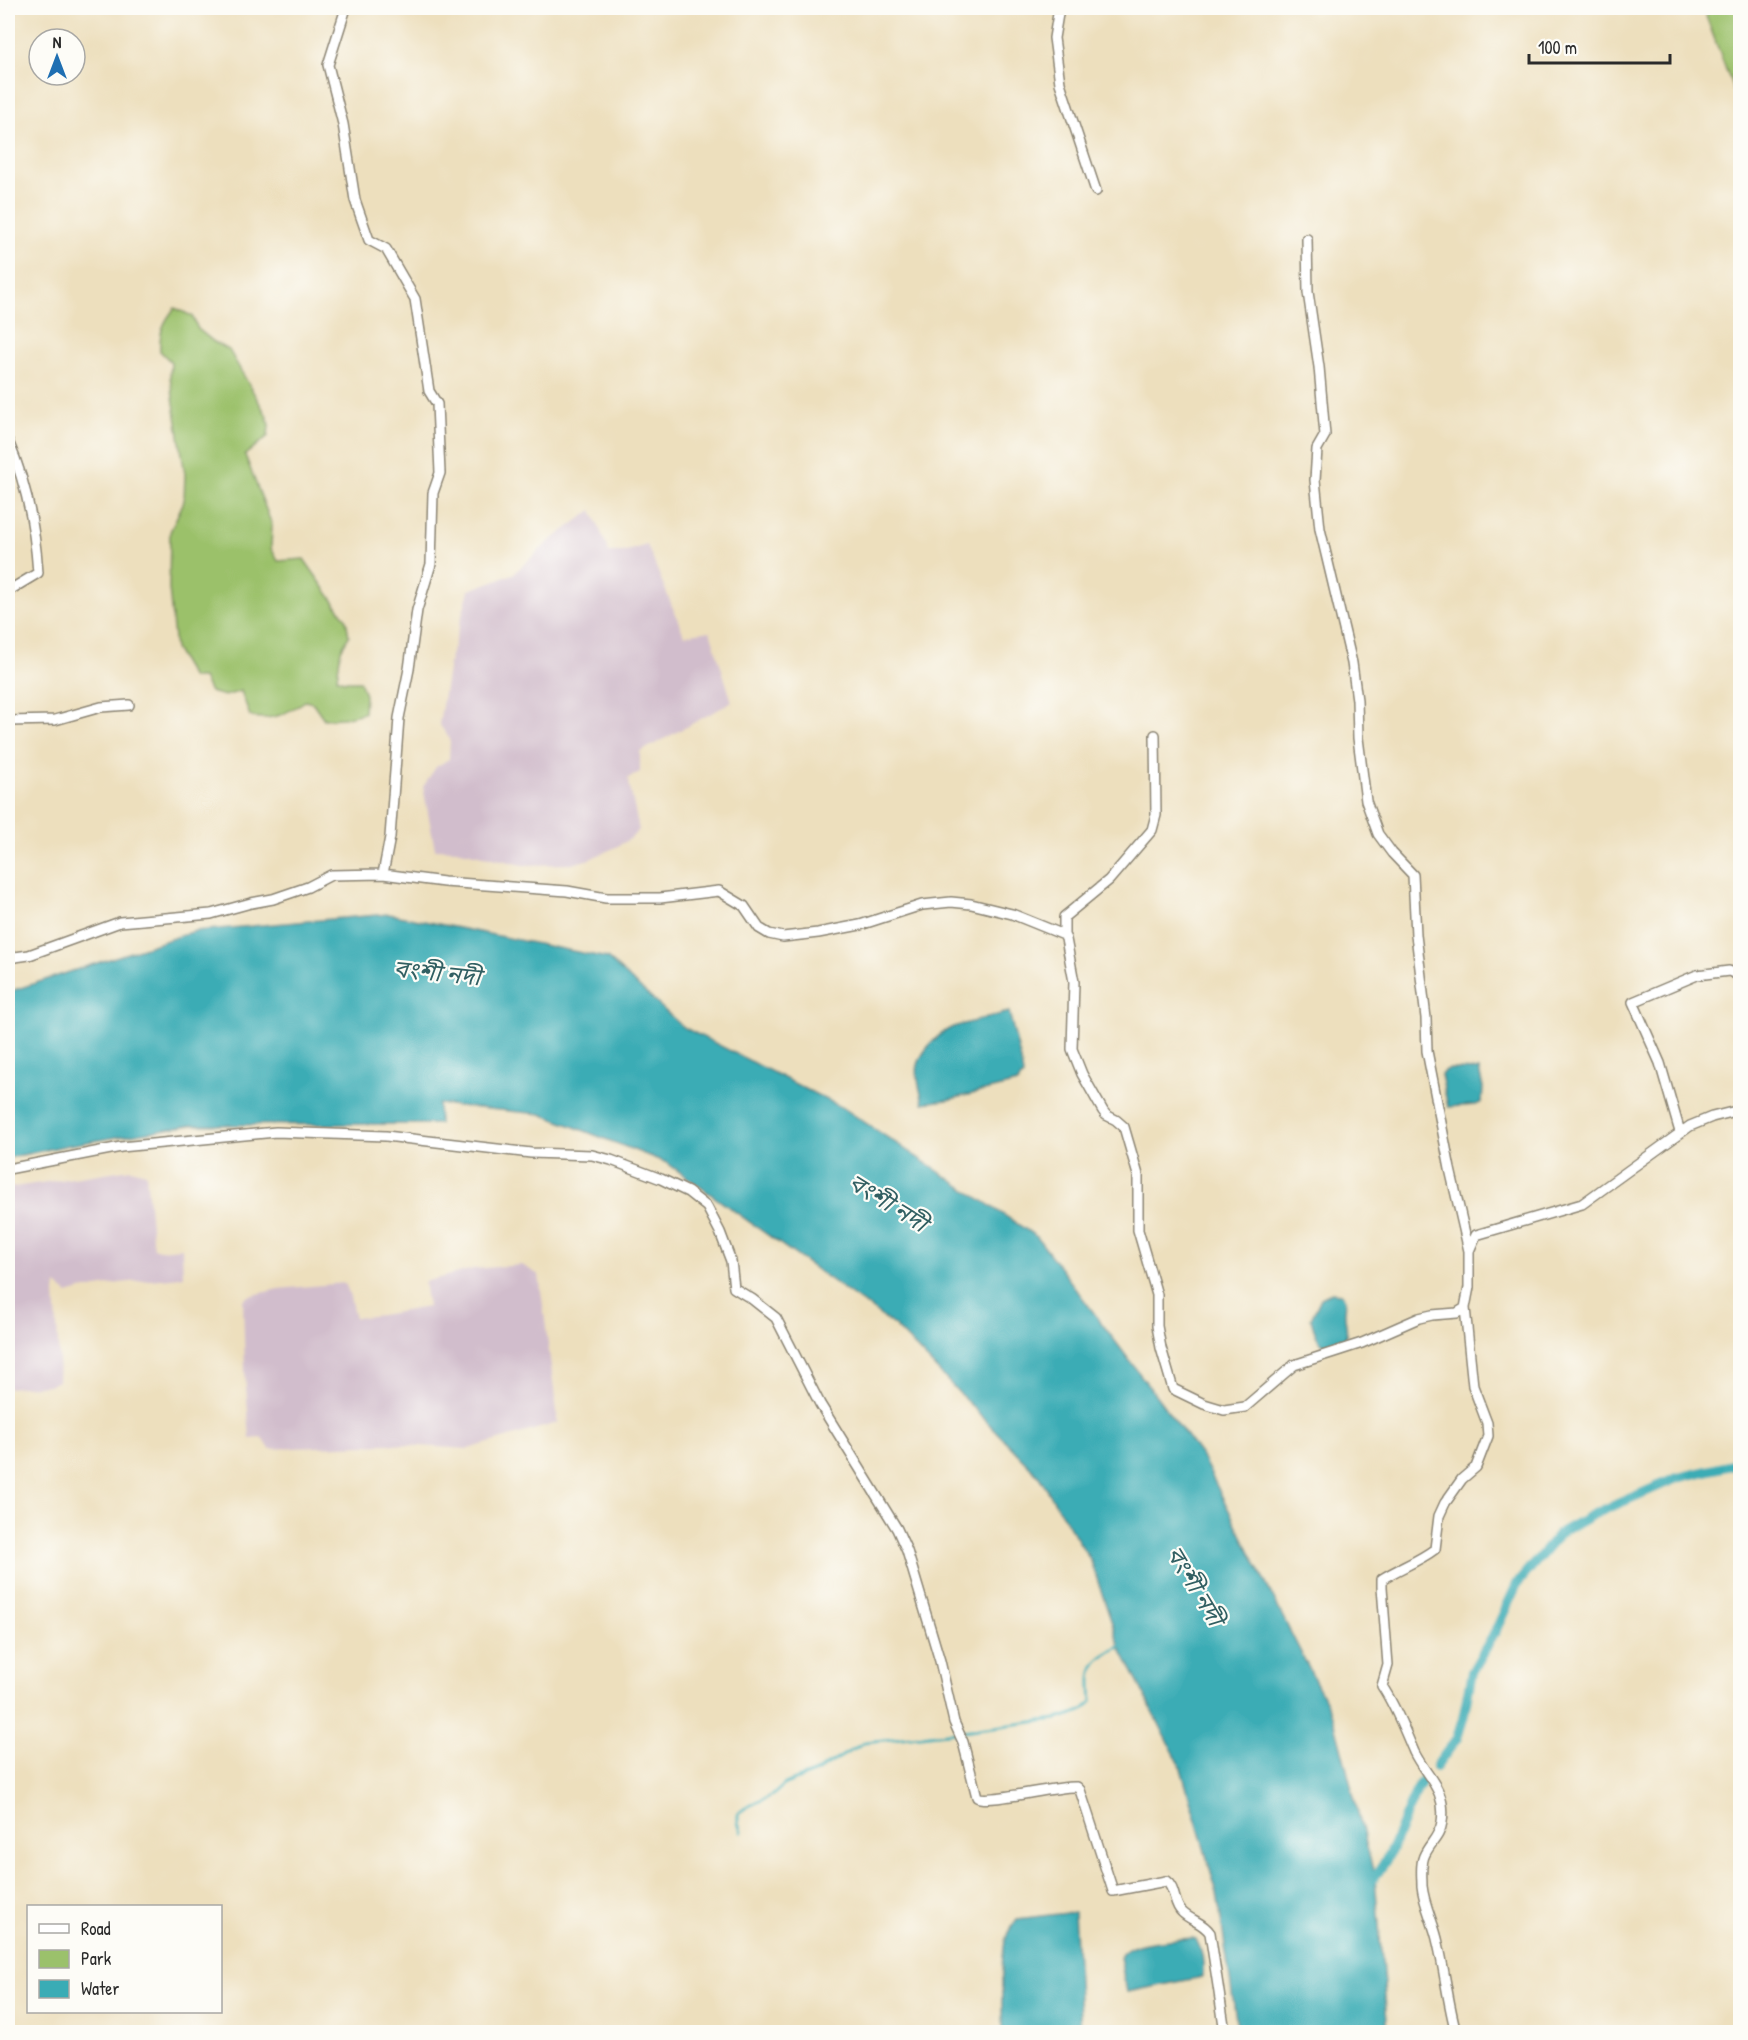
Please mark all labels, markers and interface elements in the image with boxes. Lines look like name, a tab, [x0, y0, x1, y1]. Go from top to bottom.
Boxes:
north arrow	[27, 27, 87, 87]
scale bar	[1529, 27, 1670, 65]
text: N	[53, 31, 62, 53]
text: 100 m	[1538, 35, 1577, 60]
water label: বংশী নদী	[392, 952, 487, 993]
water label: বংশী নদী	[843, 1165, 938, 1241]
water label: বংশী নদী	[1160, 1540, 1234, 1635]
legend	[27, 1905, 222, 2013]
text: Road	[81, 1916, 111, 1941]
text: Park	[81, 1946, 112, 1971]
text: Water	[81, 1976, 119, 2001]

